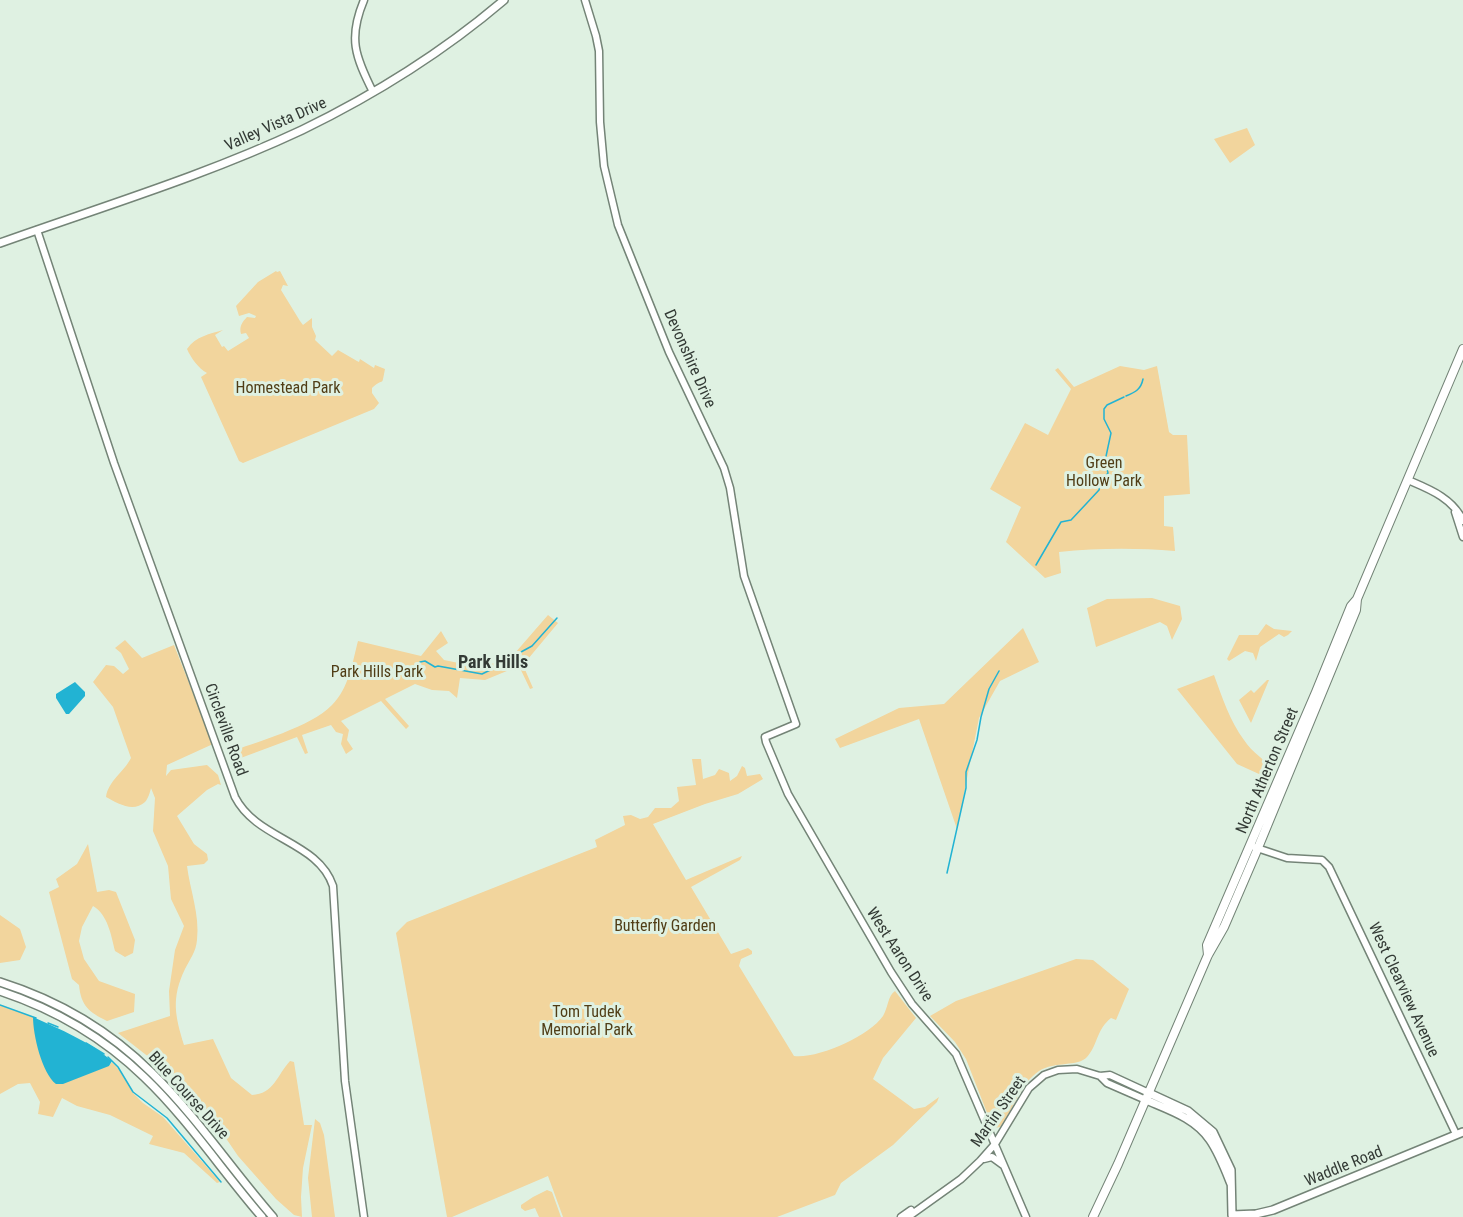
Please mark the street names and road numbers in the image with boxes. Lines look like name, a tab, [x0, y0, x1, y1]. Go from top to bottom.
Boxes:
street label: Valley Vista Drive	[222, 94, 330, 156]
street label: Devonshire Drive	[659, 307, 719, 411]
street label: Circleville Road	[199, 681, 251, 779]
street label: North Atherton Street	[1233, 705, 1303, 837]
street label: West Aaron Drive	[862, 904, 936, 1006]
street label: West Clearview Avenue	[1363, 920, 1443, 1060]
street label: Blue Course Drive	[144, 1048, 232, 1144]
street label: Martin Street	[968, 1073, 1030, 1151]
street label: Waddle Road	[1302, 1143, 1386, 1191]

